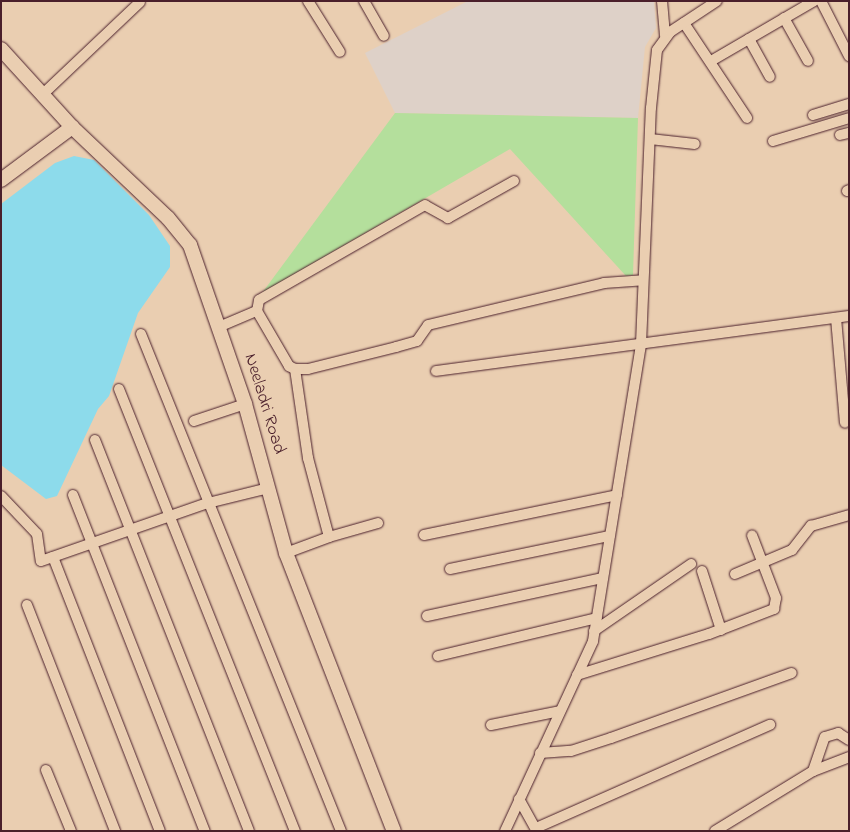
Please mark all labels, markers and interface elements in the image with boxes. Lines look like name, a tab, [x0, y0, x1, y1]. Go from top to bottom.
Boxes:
street label: Neeladri Road	[239, 351, 289, 457]

